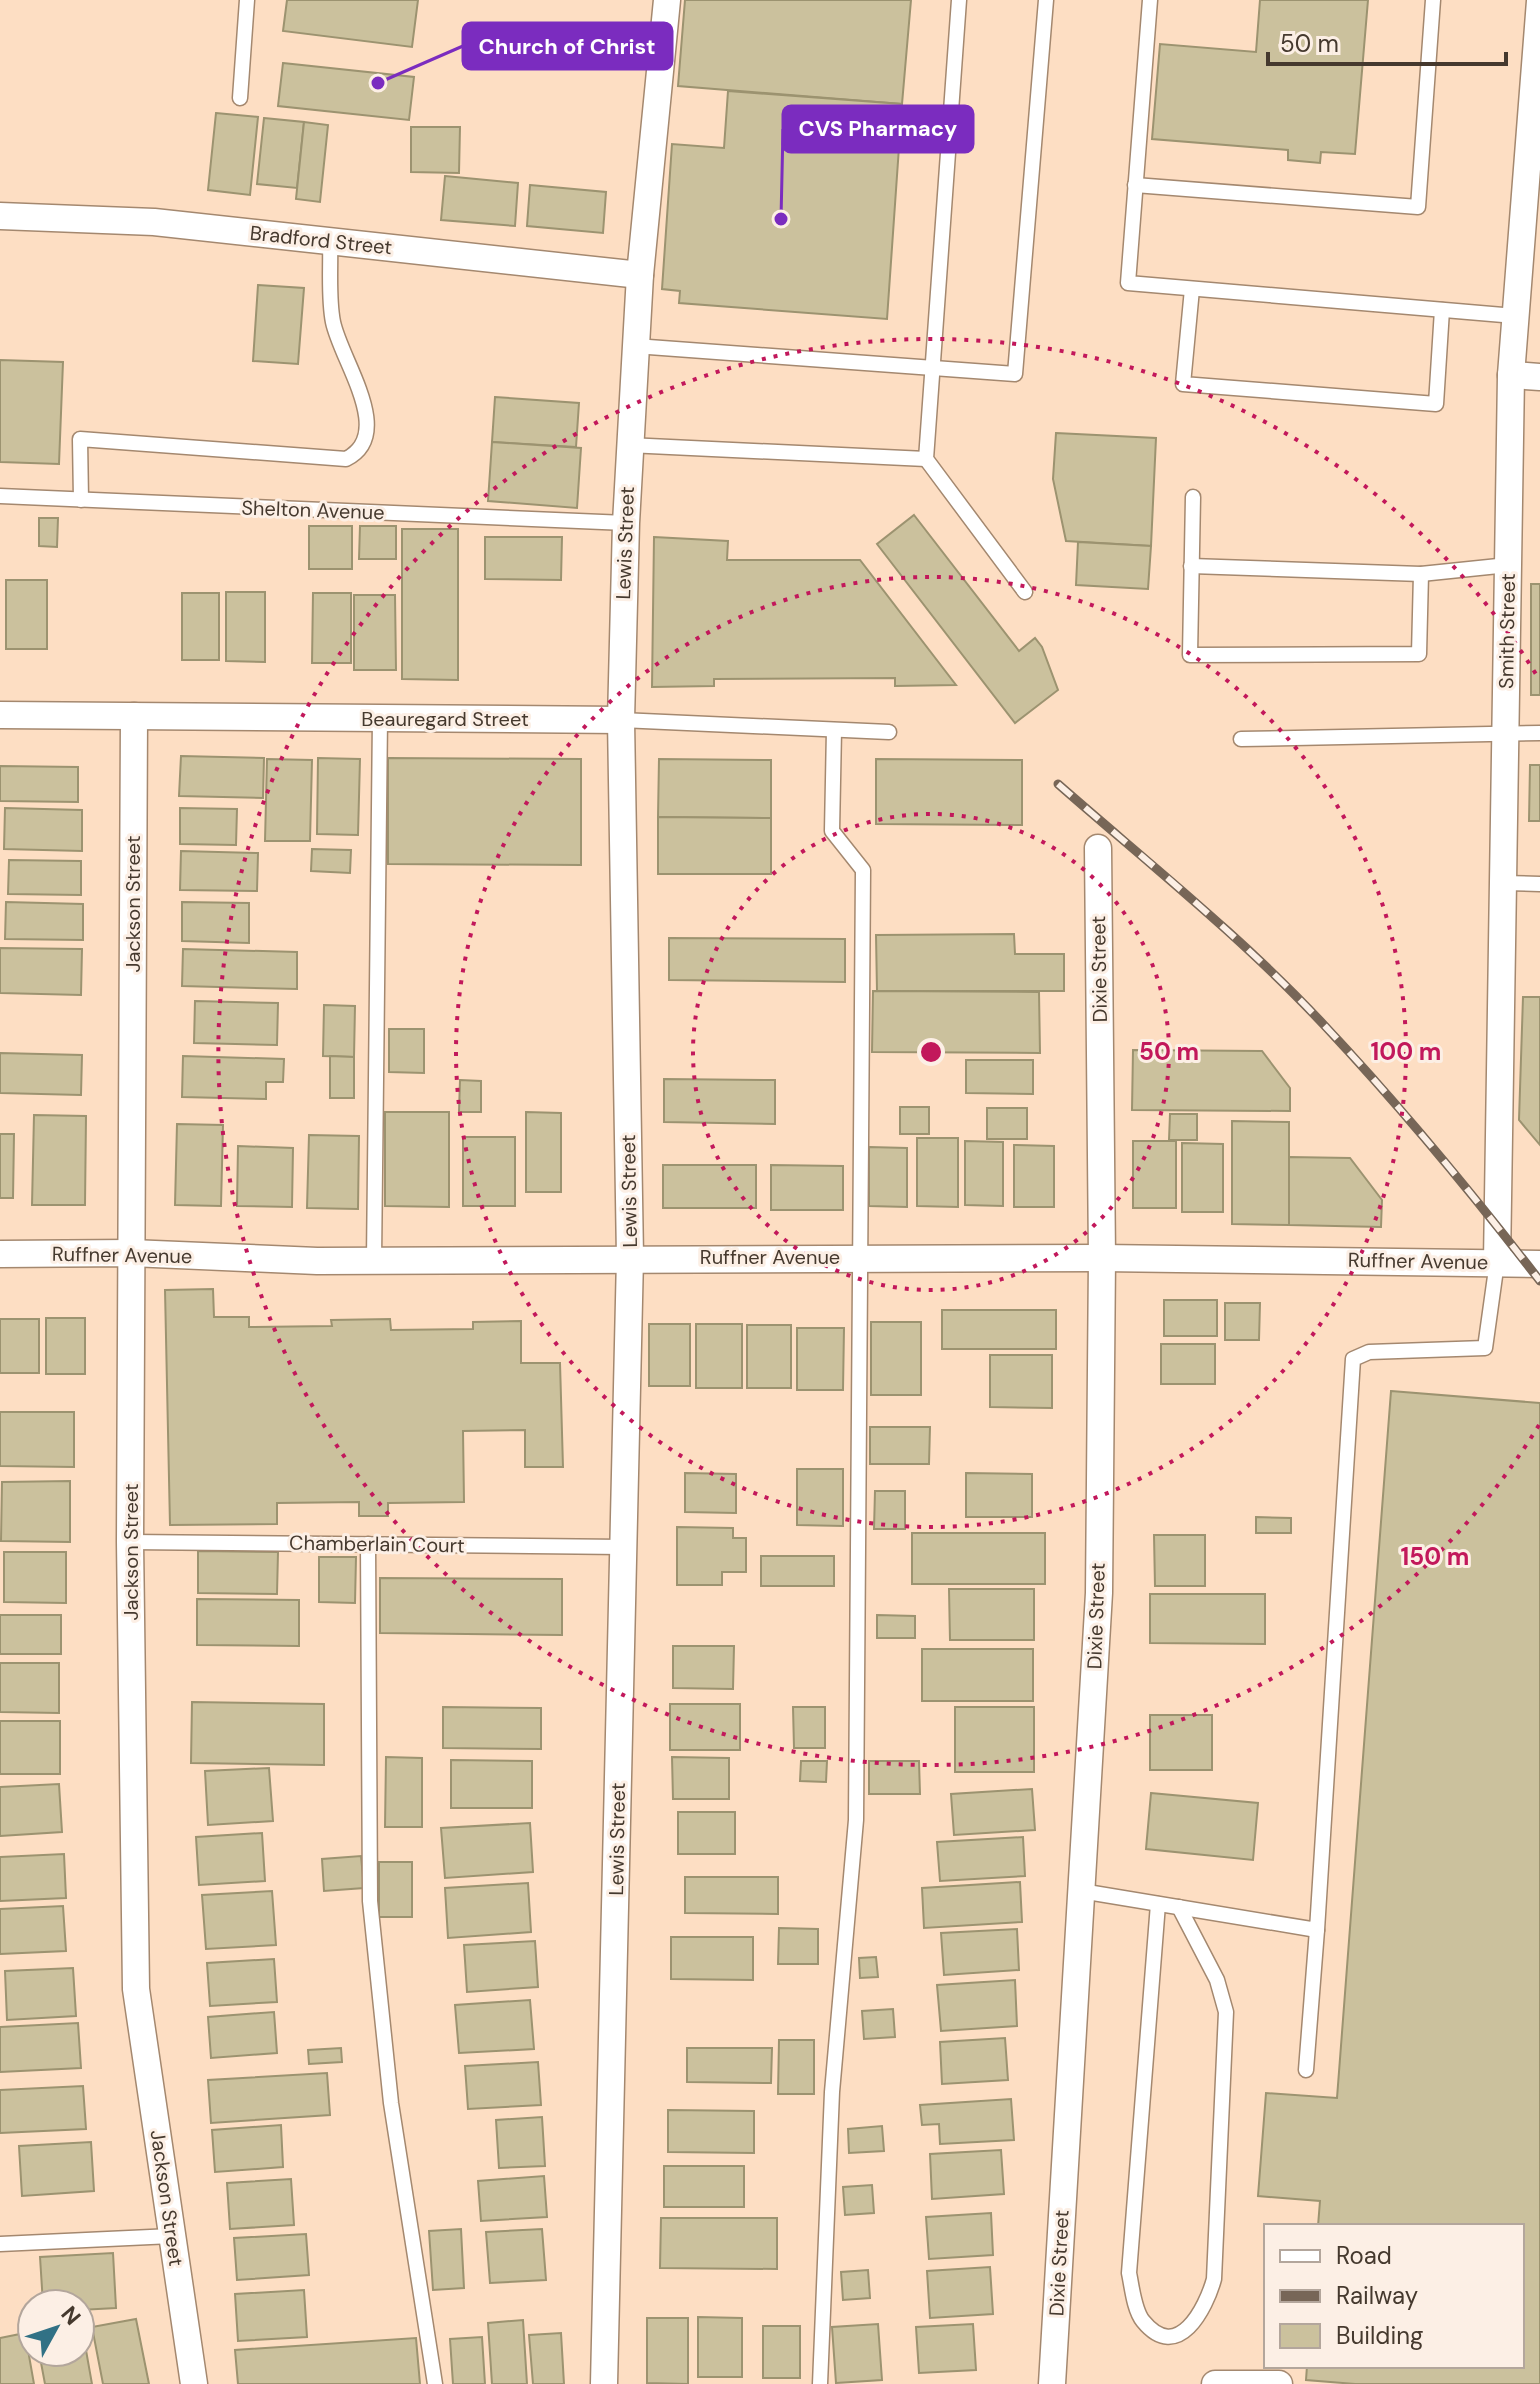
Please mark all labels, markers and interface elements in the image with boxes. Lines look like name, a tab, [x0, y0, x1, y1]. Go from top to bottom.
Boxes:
scale bar	[1268, 16, 1506, 66]
callout: Church of Christ	[463, 23, 672, 69]
text: 50 m	[1280, 28, 1339, 59]
text: Church of Christ	[479, 32, 655, 61]
callout: CVS Pharmacy	[783, 106, 973, 152]
text: CVS Pharmacy	[799, 114, 957, 143]
street label: Bradford Street	[249, 220, 393, 260]
street label: Lewis Street	[610, 486, 640, 600]
street label: Shelton Avenue	[241, 495, 385, 525]
street label: Smith Street	[1493, 573, 1521, 689]
street label: Beauregard Street	[361, 706, 529, 732]
street label: Jackson Street	[120, 835, 146, 973]
street label: Dixie Street	[1085, 915, 1113, 1023]
text: 50 m	[1139, 1036, 1199, 1067]
text: 100 m	[1371, 1036, 1441, 1067]
centre of rings	[917, 1038, 945, 1066]
street label: Lewis Street	[615, 1134, 643, 1248]
street label: Ruffner Avenue	[52, 1241, 192, 1269]
street label: Ruffner Avenue	[700, 1244, 840, 1270]
street label: Ruffner Avenue	[1348, 1247, 1488, 1275]
street label: Jackson Street	[118, 1483, 144, 1621]
street label: Chamberlain Court	[289, 1529, 465, 1559]
text: 150 m	[1401, 1541, 1469, 1572]
street label: Dixie Street	[1081, 1562, 1111, 1670]
street label: Lewis Street	[603, 1782, 631, 1896]
street label: Jackson Street	[145, 2128, 189, 2268]
street label: Dixie Street	[1043, 2209, 1075, 2317]
legend	[1264, 2224, 1524, 2368]
text: Road	[1336, 2240, 1392, 2271]
text: Railway	[1336, 2280, 1418, 2311]
north arrow	[16, 2288, 96, 2368]
text: N	[55, 2300, 87, 2331]
text: Building	[1336, 2320, 1423, 2351]

